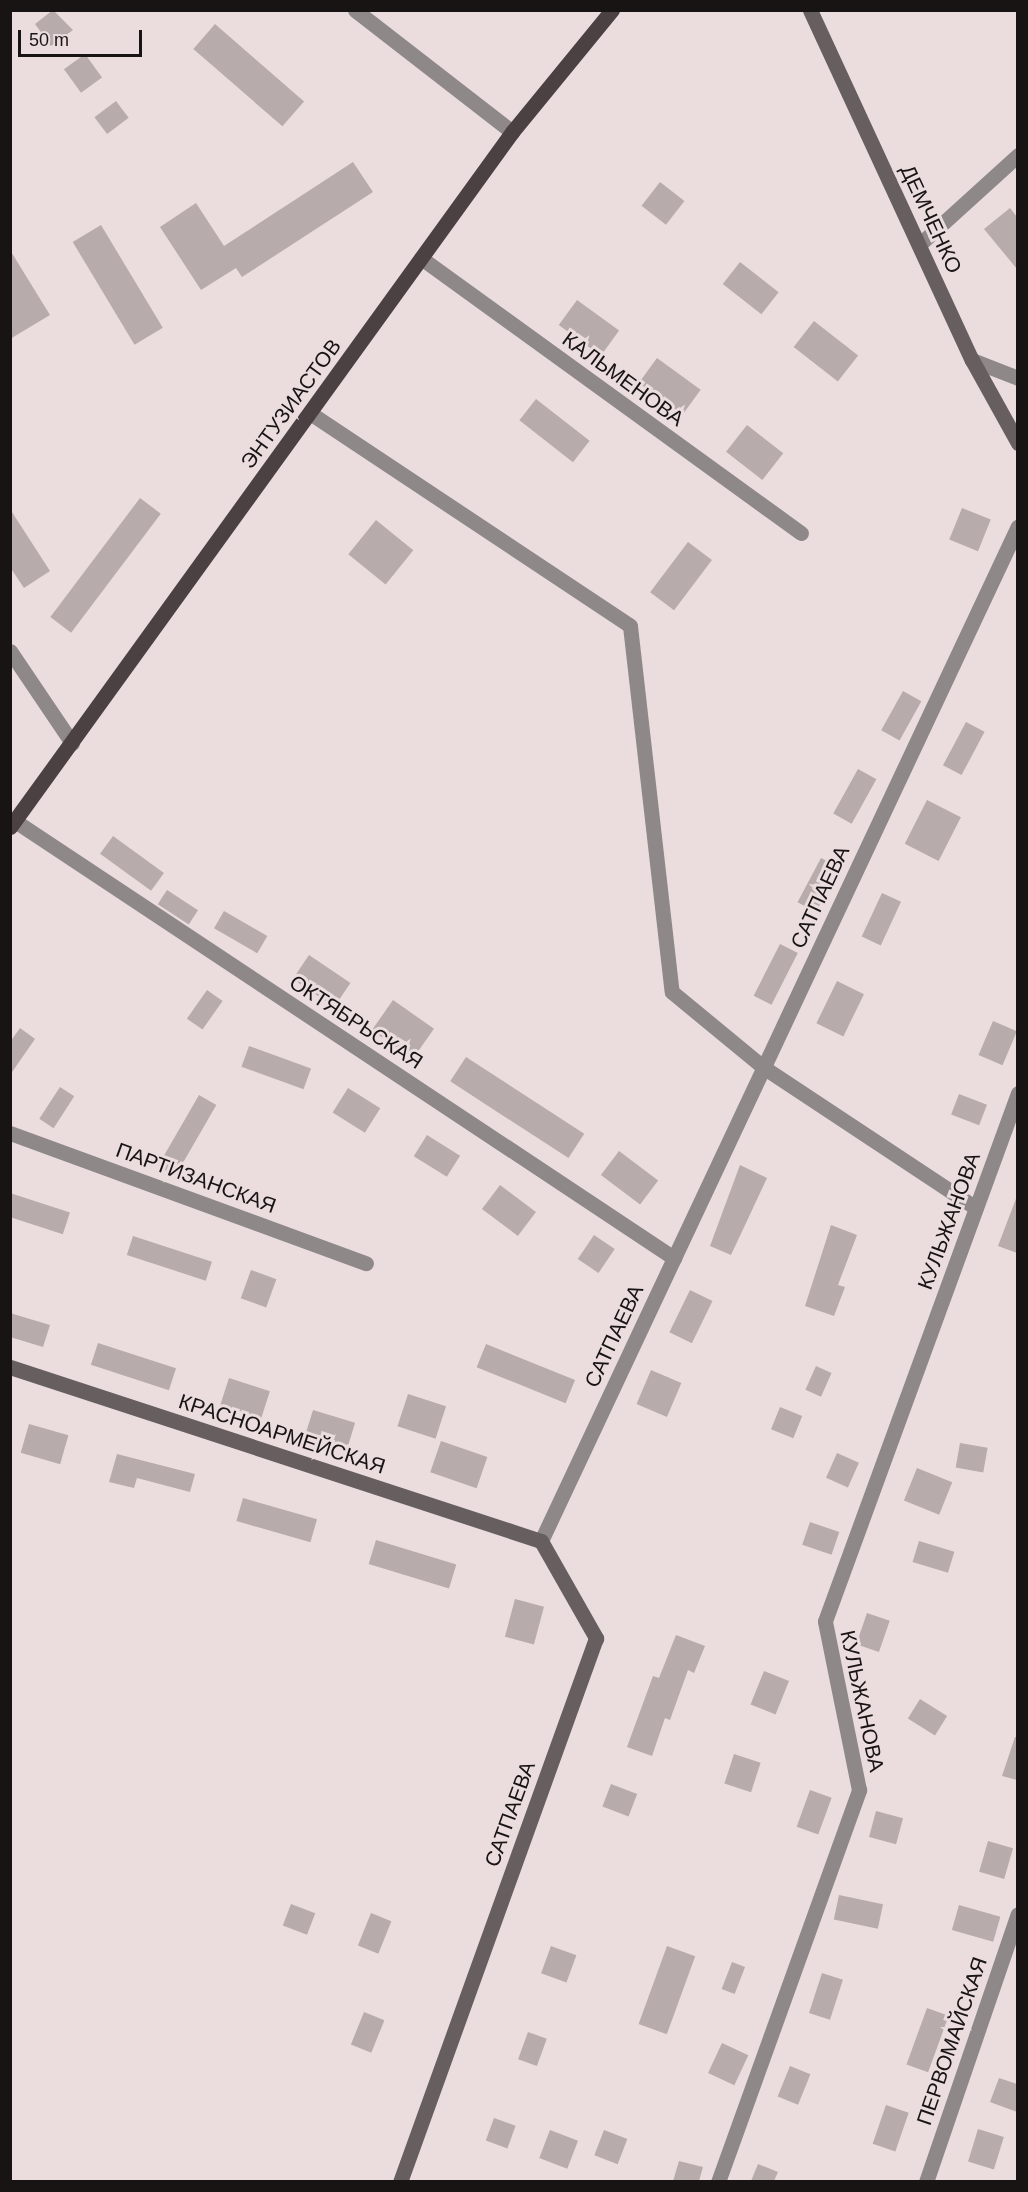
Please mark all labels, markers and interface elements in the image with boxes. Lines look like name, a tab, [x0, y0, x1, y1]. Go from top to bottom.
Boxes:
scale bar	[21, 18, 146, 56]
text: 50 m	[29, 30, 69, 50]
street label: ДЕМЧЕНКО	[895, 161, 967, 277]
street label: КАЛЬМЕНОВА	[557, 326, 689, 432]
street label: ЭНТУЗИАСТОВ	[236, 334, 346, 474]
street label: САТПАЕВА	[785, 842, 855, 952]
street label: ОКТЯБРЬСКАЯ	[285, 970, 427, 1074]
street label: ПАРТИЗАНСКАЯ	[113, 1137, 279, 1219]
street label: КУЛЬЖАНОВА	[913, 1149, 985, 1293]
street label: САТПАЕВА	[579, 1281, 649, 1391]
street label: КРАСНОАРМЕЙСКАЯ	[176, 1389, 388, 1479]
street label: КУЛЬЖАНОВА	[835, 1628, 889, 1774]
street label: САТПАЕВА	[479, 1758, 541, 1870]
street label: ПЕРВОМАЙСКАЯ	[911, 1954, 993, 2128]

